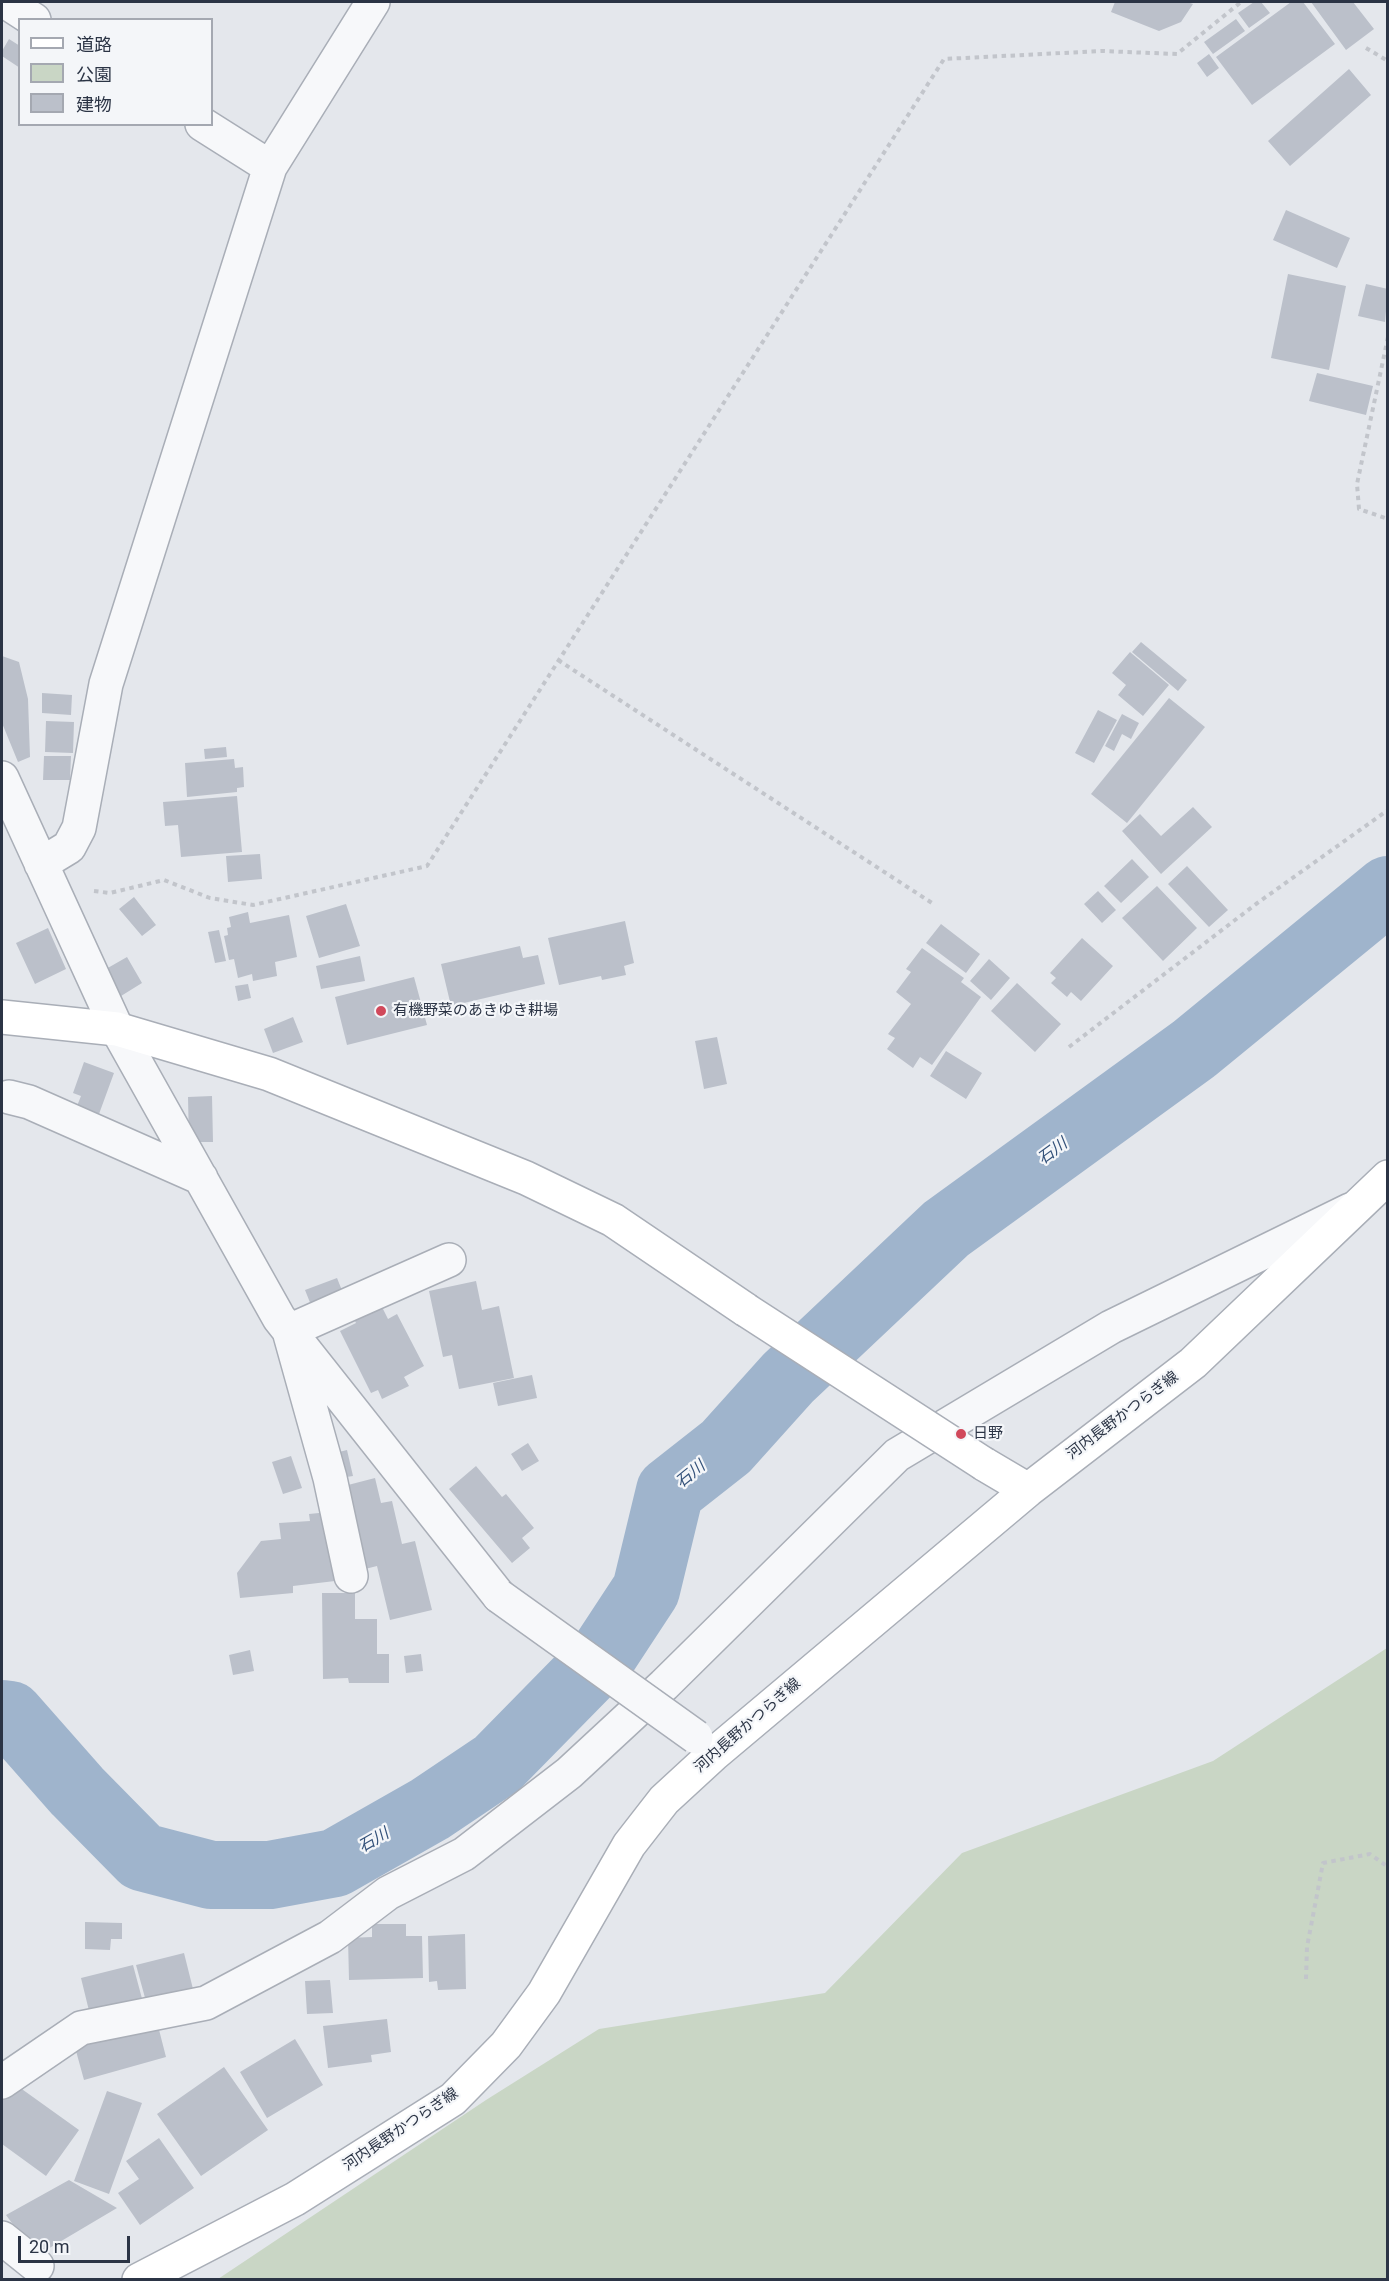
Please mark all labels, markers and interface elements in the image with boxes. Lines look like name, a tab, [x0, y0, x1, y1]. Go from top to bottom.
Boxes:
legend	[18, 18, 213, 126]
text: 道路	[76, 34, 112, 55]
text: 公園	[76, 64, 112, 85]
text: 建物	[76, 94, 112, 115]
place label: 有機野菜のあきゆき耕場	[393, 1002, 558, 1020]
marker: 有機野菜のあきゆき耕場	[374, 1004, 388, 1018]
water label: 石川	[1034, 1135, 1072, 1169]
street label: 河内長野かつらぎ線	[1064, 1368, 1182, 1464]
place label: 日野	[973, 1425, 1003, 1443]
marker: 日野	[954, 1427, 968, 1441]
water label: 石川	[673, 1457, 709, 1493]
street label: 河内長野かつらぎ線	[691, 1675, 805, 1777]
water label: 石川	[355, 1825, 393, 1857]
street label: 河内長野かつらぎ線	[340, 2085, 462, 2175]
scale bar	[21, 2224, 134, 2262]
text: 20 m	[29, 2236, 69, 2257]

